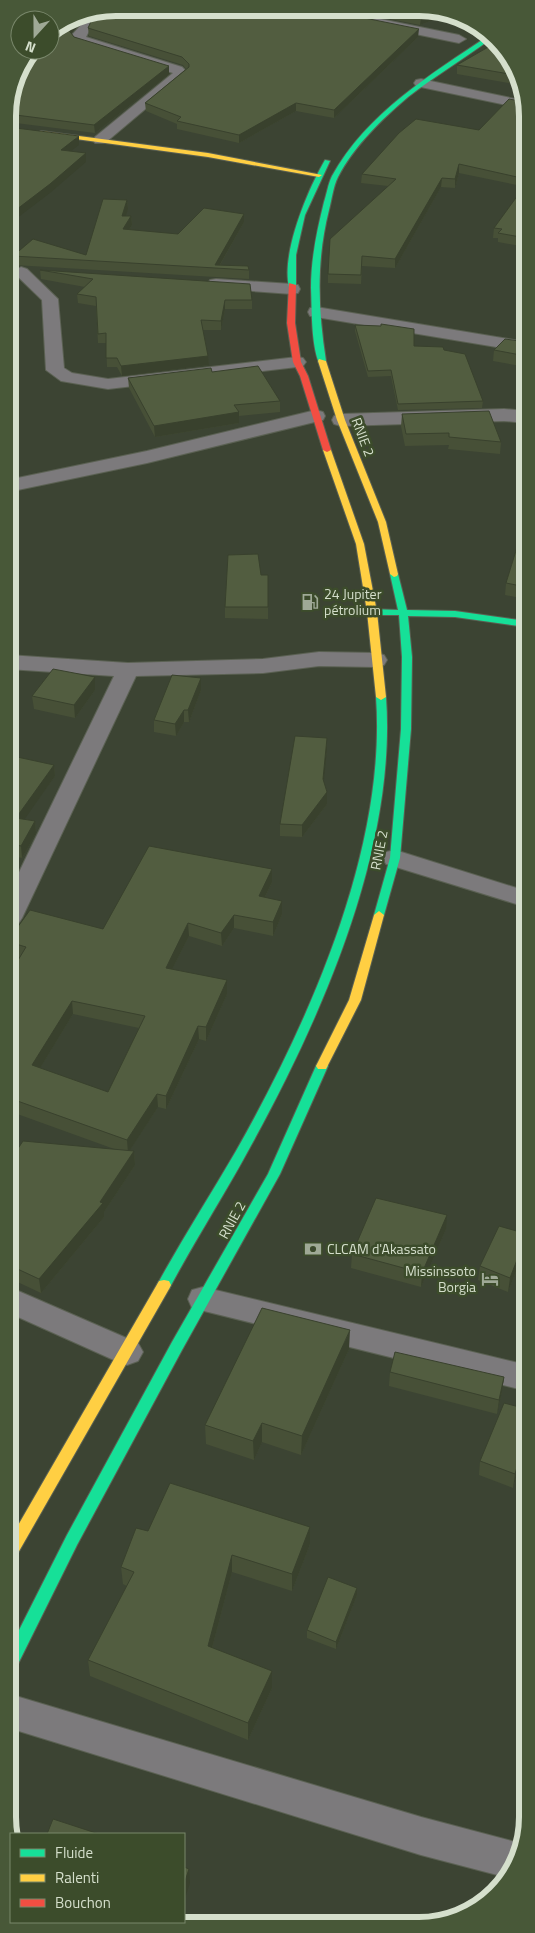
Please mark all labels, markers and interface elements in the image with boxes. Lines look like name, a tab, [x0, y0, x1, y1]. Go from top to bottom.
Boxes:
north arrow	[10, 10, 60, 60]
text: N	[22, 36, 38, 59]
street label: RNIE 2	[346, 414, 380, 459]
place label: 24 Jupiter pétrolium	[324, 583, 382, 620]
fuel station icon: 24 Jupiter pétrolium	[300, 592, 320, 612]
street label: RNIE 2	[364, 828, 393, 872]
street label: RNIE 2	[213, 1197, 250, 1242]
place label: CLCAM d'Akassato	[327, 1238, 436, 1259]
bank icon: CLCAM d'Akassato	[303, 1239, 323, 1259]
place label: Missinssoto Borgia	[405, 1260, 476, 1297]
hotel icon: Missinssoto Borgia	[480, 1269, 500, 1289]
legend	[10, 1833, 185, 1923]
text: Fluide	[55, 1841, 93, 1864]
text: Ralenti	[55, 1866, 99, 1889]
text: Bouchon	[55, 1891, 111, 1914]

